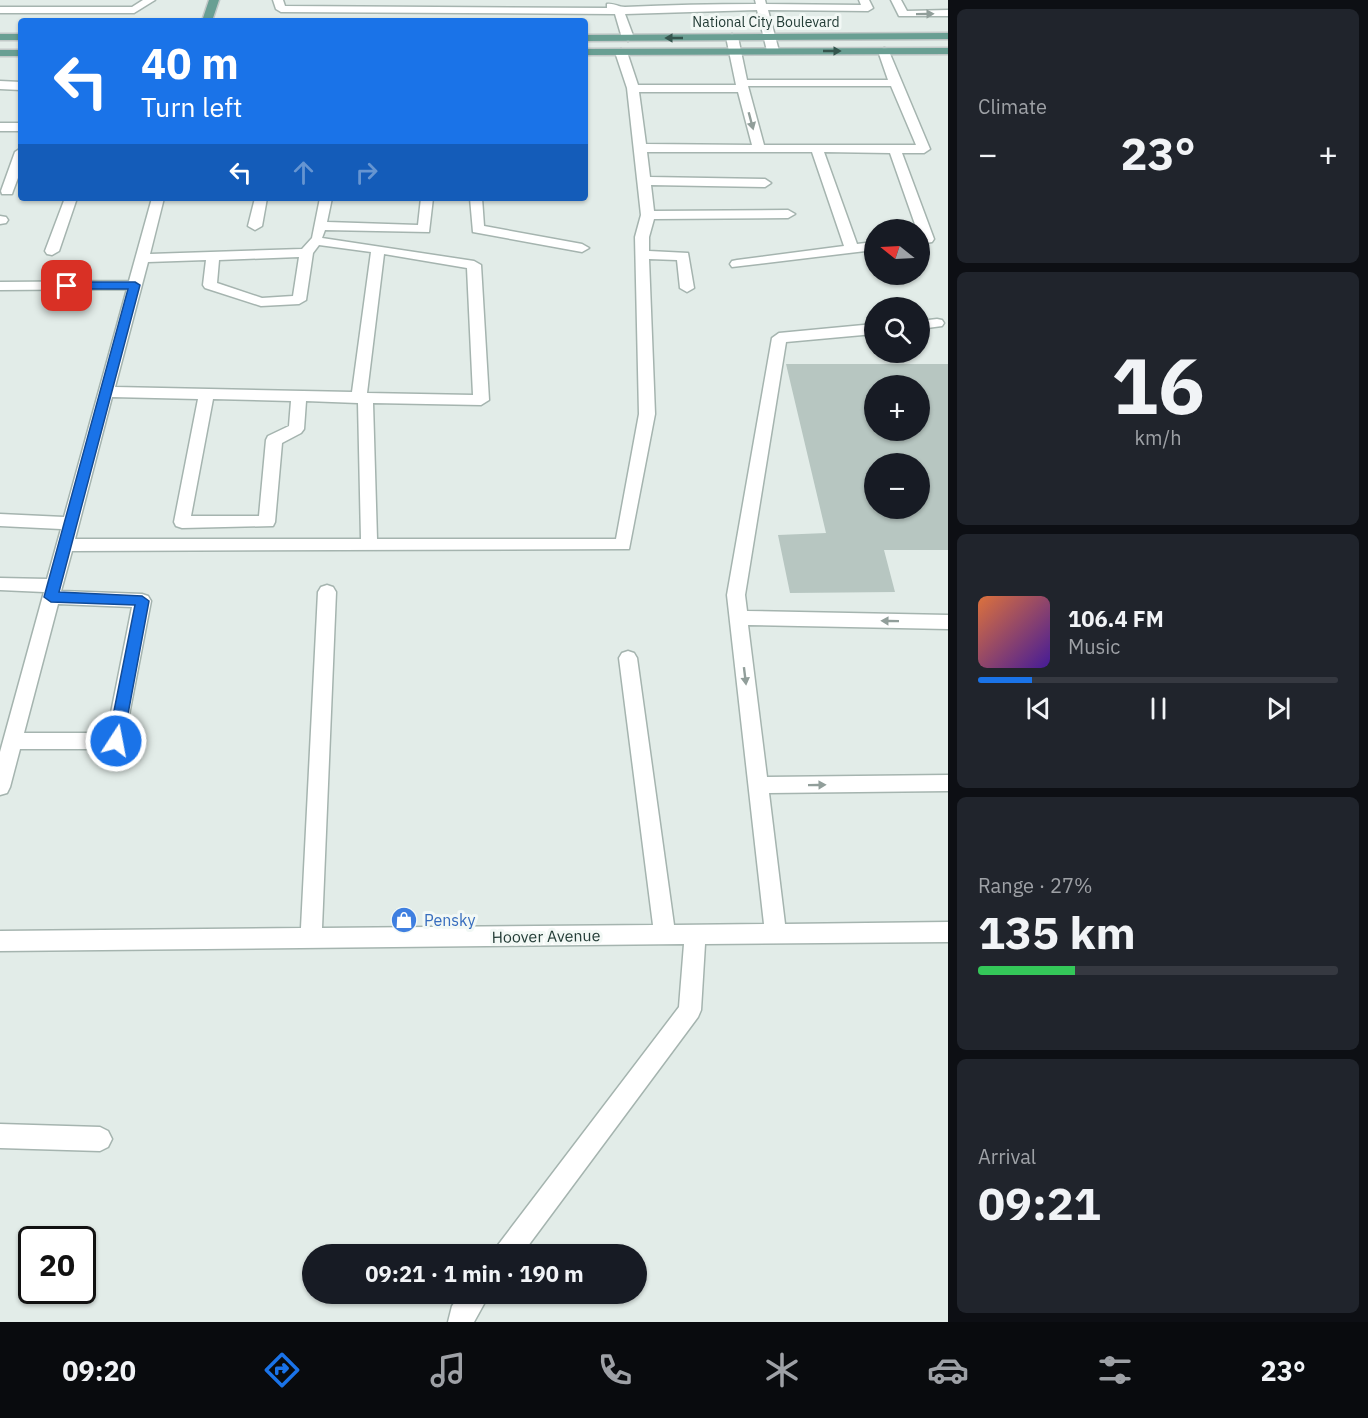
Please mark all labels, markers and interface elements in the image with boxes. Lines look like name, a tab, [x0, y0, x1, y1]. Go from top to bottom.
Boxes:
one-way arrow	[916, 9, 935, 19]
street label: National City Boulevard	[692, 13, 840, 31]
one-way arrow	[664, 33, 683, 42]
text: 40 m	[141, 36, 239, 91]
icon: left	[42, 42, 120, 120]
one-way arrow	[822, 46, 841, 56]
text: Turn left	[141, 89, 242, 124]
text: Climate	[978, 93, 1047, 120]
one-way arrow	[747, 111, 757, 130]
text: 23°	[1120, 124, 1196, 182]
text: −	[978, 132, 998, 175]
text: +	[1318, 132, 1338, 175]
icon: left	[224, 156, 257, 189]
icon: ahead	[287, 156, 320, 189]
icon: right	[350, 156, 383, 189]
north arrow	[864, 219, 930, 285]
map controls	[864, 219, 930, 519]
pin	[41, 260, 92, 311]
icon: arrive	[50, 269, 83, 302]
button: search	[864, 297, 930, 363]
text: 16	[1111, 334, 1205, 435]
button: +	[864, 375, 930, 441]
text: km/h	[1134, 424, 1182, 451]
button: −	[864, 453, 930, 519]
text: 106.4 FM	[1068, 604, 1164, 633]
one-way arrow	[880, 616, 899, 626]
text: Music	[1068, 633, 1120, 660]
one-way arrow	[741, 667, 750, 686]
icon: previous	[1022, 692, 1055, 725]
icon: pause	[1142, 692, 1175, 725]
icon: next	[1262, 692, 1295, 725]
position arrow	[84, 709, 148, 773]
one-way arrow	[807, 780, 826, 789]
text: Range · 27%	[978, 872, 1093, 899]
text: 135 km	[978, 903, 1136, 961]
shop icon: Pensky	[389, 905, 419, 935]
place label: Pensky	[424, 910, 475, 930]
street label: Hoover Avenue	[491, 925, 601, 947]
text: Arrival	[978, 1143, 1036, 1170]
text: 09:21	[978, 1174, 1101, 1232]
speed limit sign: 20	[18, 1226, 96, 1304]
text: 09:21 · 1 min · 190 m	[365, 1259, 584, 1288]
icon: directions	[261, 1349, 303, 1391]
icon: music	[427, 1349, 469, 1391]
icon: phone	[594, 1349, 636, 1391]
icon: climate	[761, 1349, 803, 1391]
icon: car	[927, 1349, 969, 1391]
icon: filters	[1094, 1349, 1136, 1391]
text: 09:20	[62, 1353, 136, 1388]
text: 23°	[1261, 1353, 1306, 1388]

